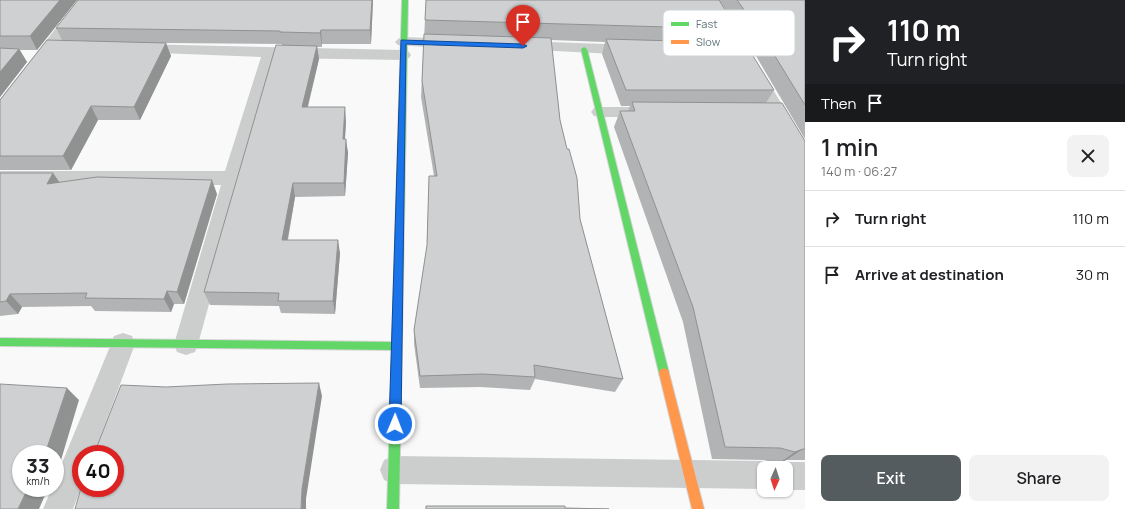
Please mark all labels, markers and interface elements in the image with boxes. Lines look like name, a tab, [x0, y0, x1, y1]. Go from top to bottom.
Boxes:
pin	[506, 5, 540, 46]
legend	[663, 10, 795, 56]
icon: arrive	[512, 11, 534, 33]
text: 110 m	[887, 11, 961, 49]
text: Fast	[696, 16, 718, 31]
icon: right	[821, 16, 873, 68]
text: Slow	[696, 34, 721, 49]
text: Turn right	[887, 47, 968, 71]
icon: arrive	[864, 92, 886, 114]
text: Then	[821, 93, 856, 114]
text: 1 min	[821, 130, 878, 163]
button: close	[1067, 135, 1109, 177]
text: 140 m · 06:27	[821, 162, 897, 180]
icon: right	[821, 208, 843, 230]
text: Turn right	[855, 208, 926, 229]
text: 110 m	[1072, 208, 1109, 229]
icon: arrive	[821, 264, 843, 286]
text: Arrive at destination	[855, 264, 1004, 285]
text: 30 m	[1076, 264, 1109, 285]
position arrow	[374, 403, 416, 445]
speed limit sign: 40	[72, 445, 124, 497]
text: 33	[26, 452, 50, 479]
button: Exit	[821, 455, 961, 501]
button: Share	[969, 455, 1109, 501]
north arrow	[757, 461, 793, 497]
map controls	[757, 461, 793, 497]
text: km/h	[26, 474, 50, 488]

